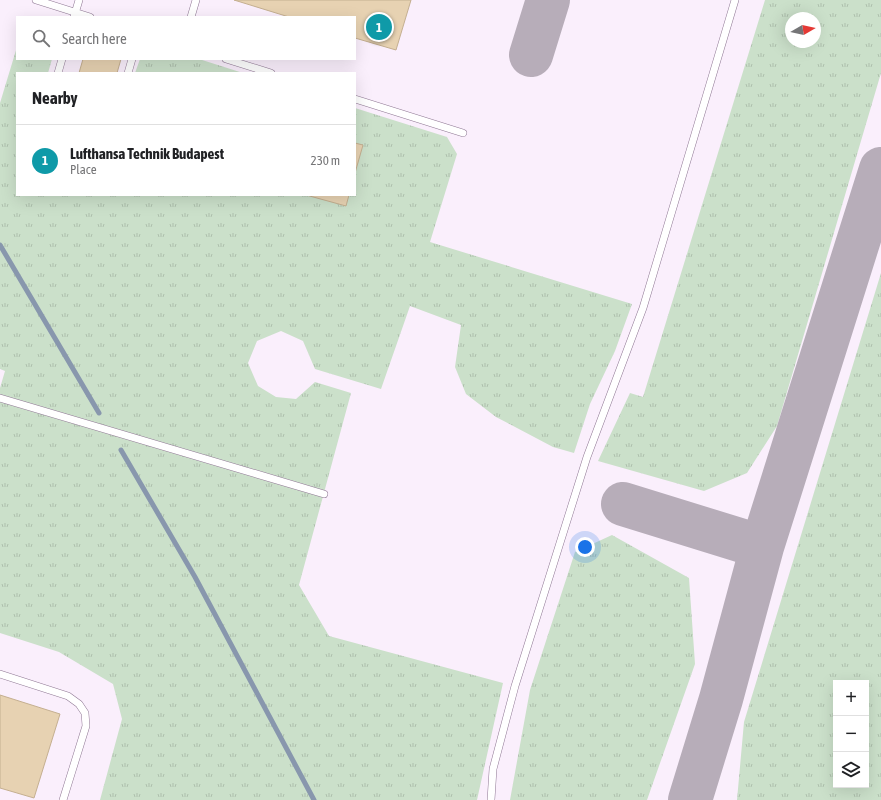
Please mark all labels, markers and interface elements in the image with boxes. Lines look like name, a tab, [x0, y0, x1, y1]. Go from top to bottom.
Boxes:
pin: 1	[366, 12, 392, 42]
north arrow	[785, 12, 821, 48]
search box	[16, 16, 356, 60]
icon: search	[30, 27, 52, 49]
text: Search here	[62, 30, 127, 47]
text: Nearby	[32, 88, 78, 108]
text: Lufthansa Technik Budapest	[70, 145, 224, 162]
text: 1	[42, 153, 48, 168]
text: 230 m	[311, 153, 340, 168]
text: Place	[70, 162, 97, 177]
your location	[575, 537, 595, 557]
map controls	[833, 680, 869, 788]
button: +	[833, 680, 869, 716]
button: −	[833, 716, 869, 752]
button: layers	[833, 752, 869, 788]

